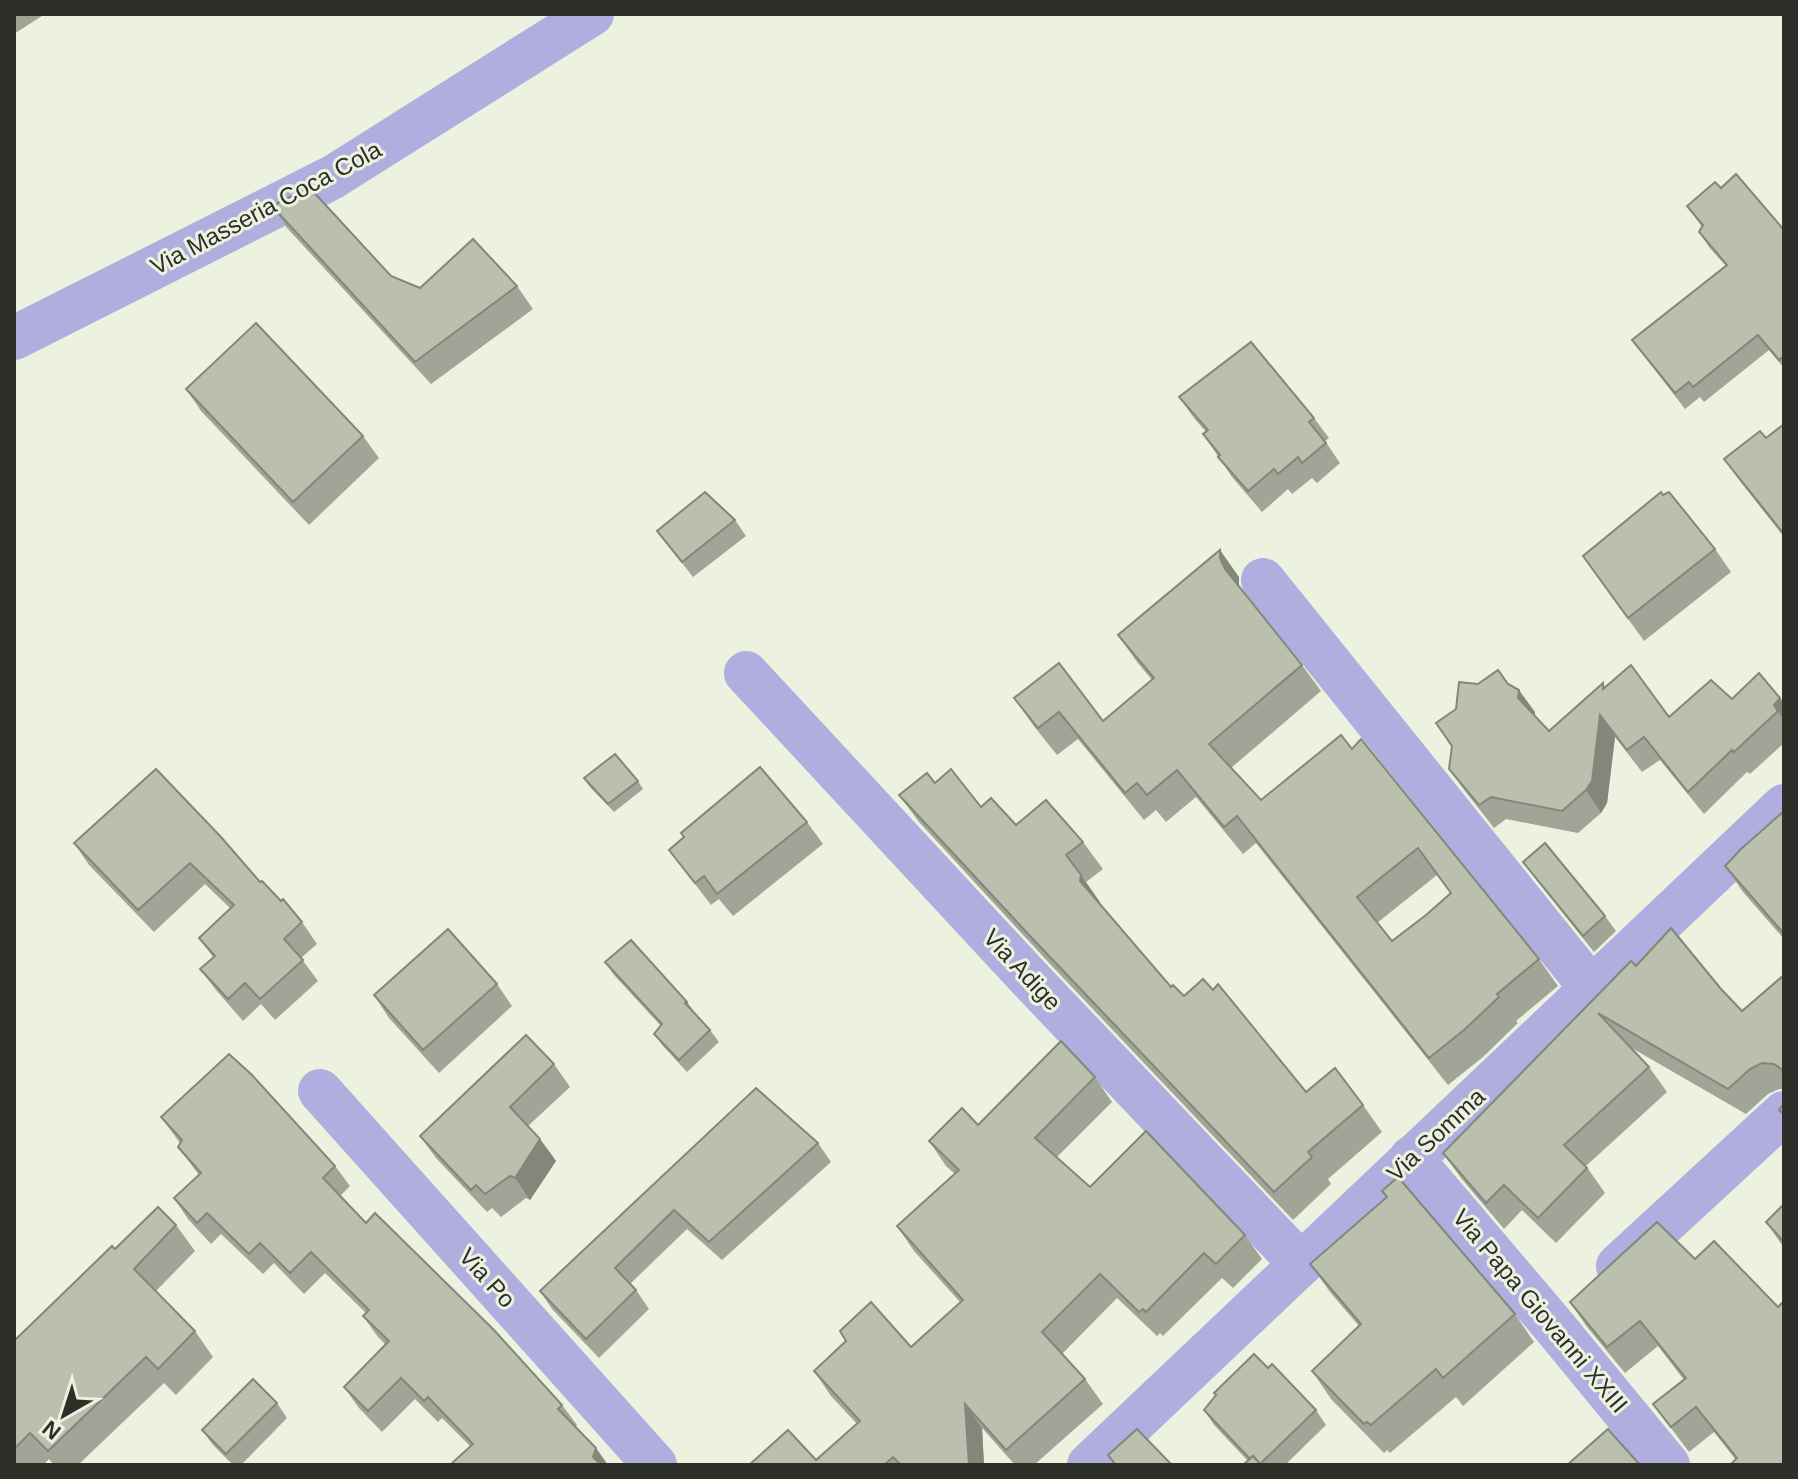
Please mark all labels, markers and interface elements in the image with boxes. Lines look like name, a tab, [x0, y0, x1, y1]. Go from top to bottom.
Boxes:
street label: Via Masseria Coca Cola	[146, 135, 386, 280]
street label: Via Adige	[978, 924, 1067, 1016]
street label: Via Somma	[1381, 1082, 1491, 1187]
street label: Via Papa Giovanni XXIII	[1447, 1204, 1633, 1418]
street label: Via Po	[454, 1243, 521, 1313]
north arrow	[24, 1375, 104, 1455]
text: N	[38, 1415, 66, 1445]

